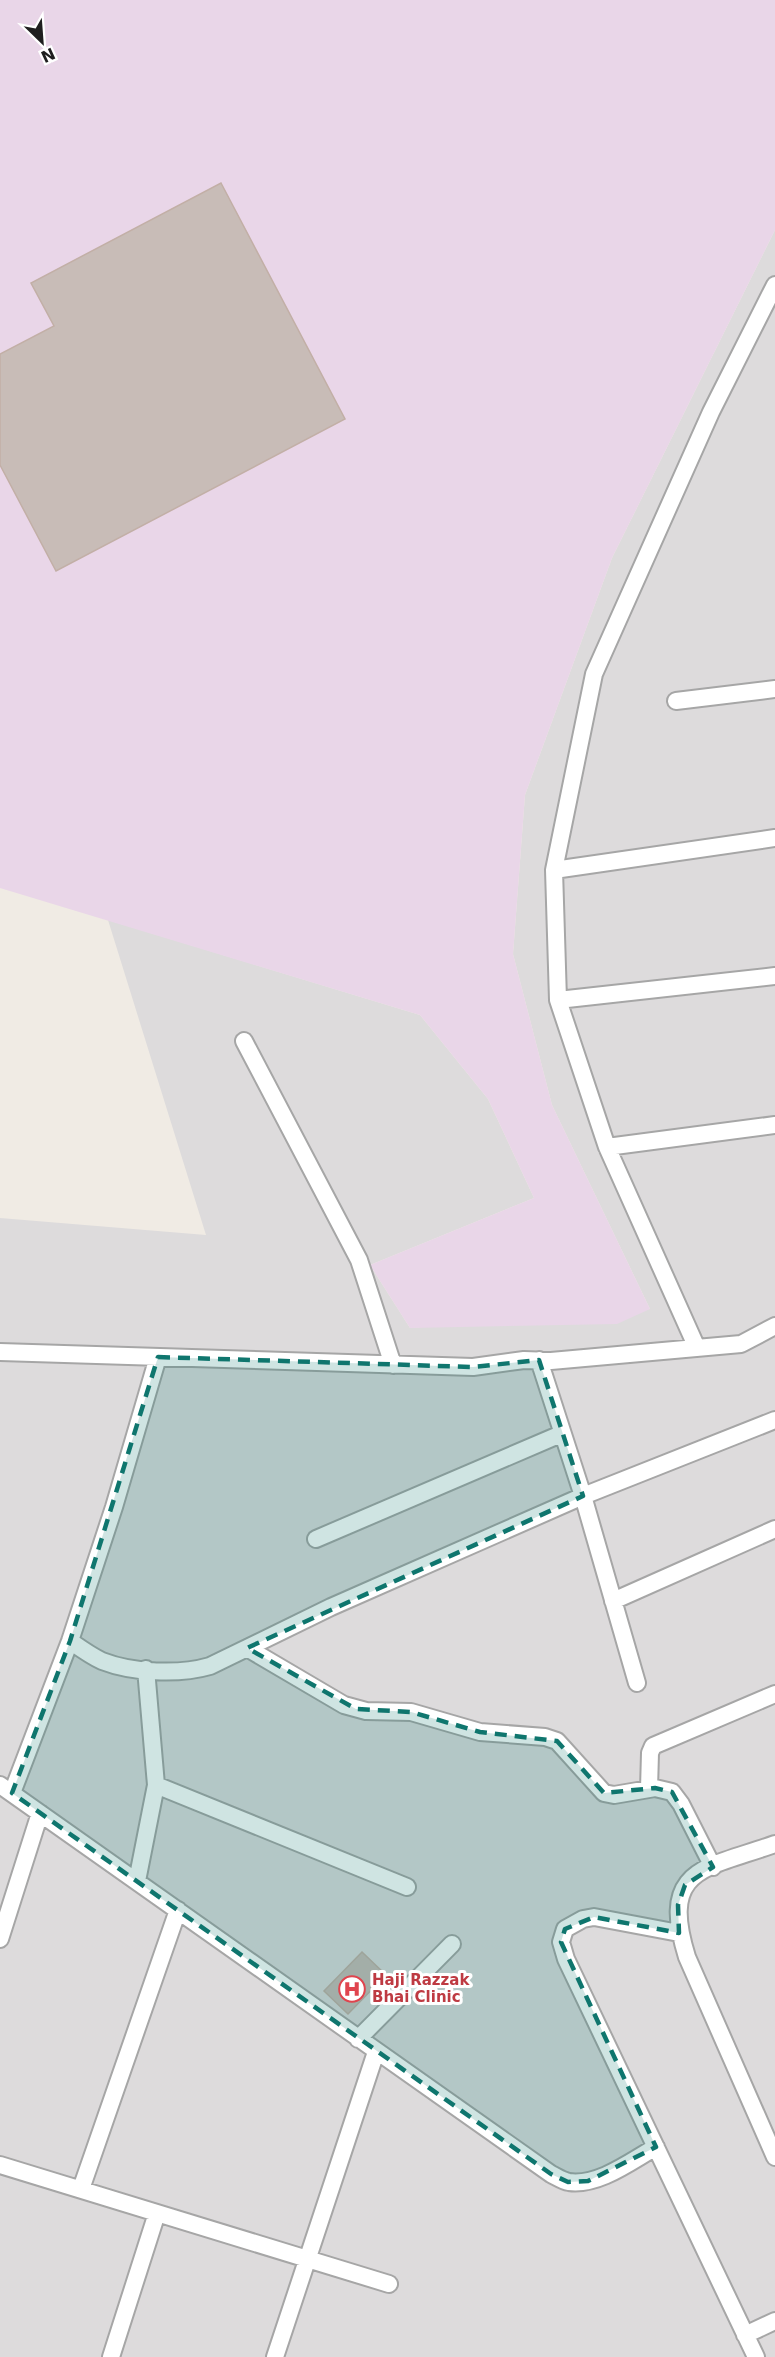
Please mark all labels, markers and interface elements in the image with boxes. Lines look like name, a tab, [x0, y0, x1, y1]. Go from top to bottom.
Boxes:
north arrow	[12, 12, 72, 72]
text: N	[38, 44, 58, 67]
place label: Haji Razzak Bhai Clinic	[372, 1971, 470, 2006]
hospital icon: Haji Razzak Bhai Clinic	[337, 1974, 367, 2004]

